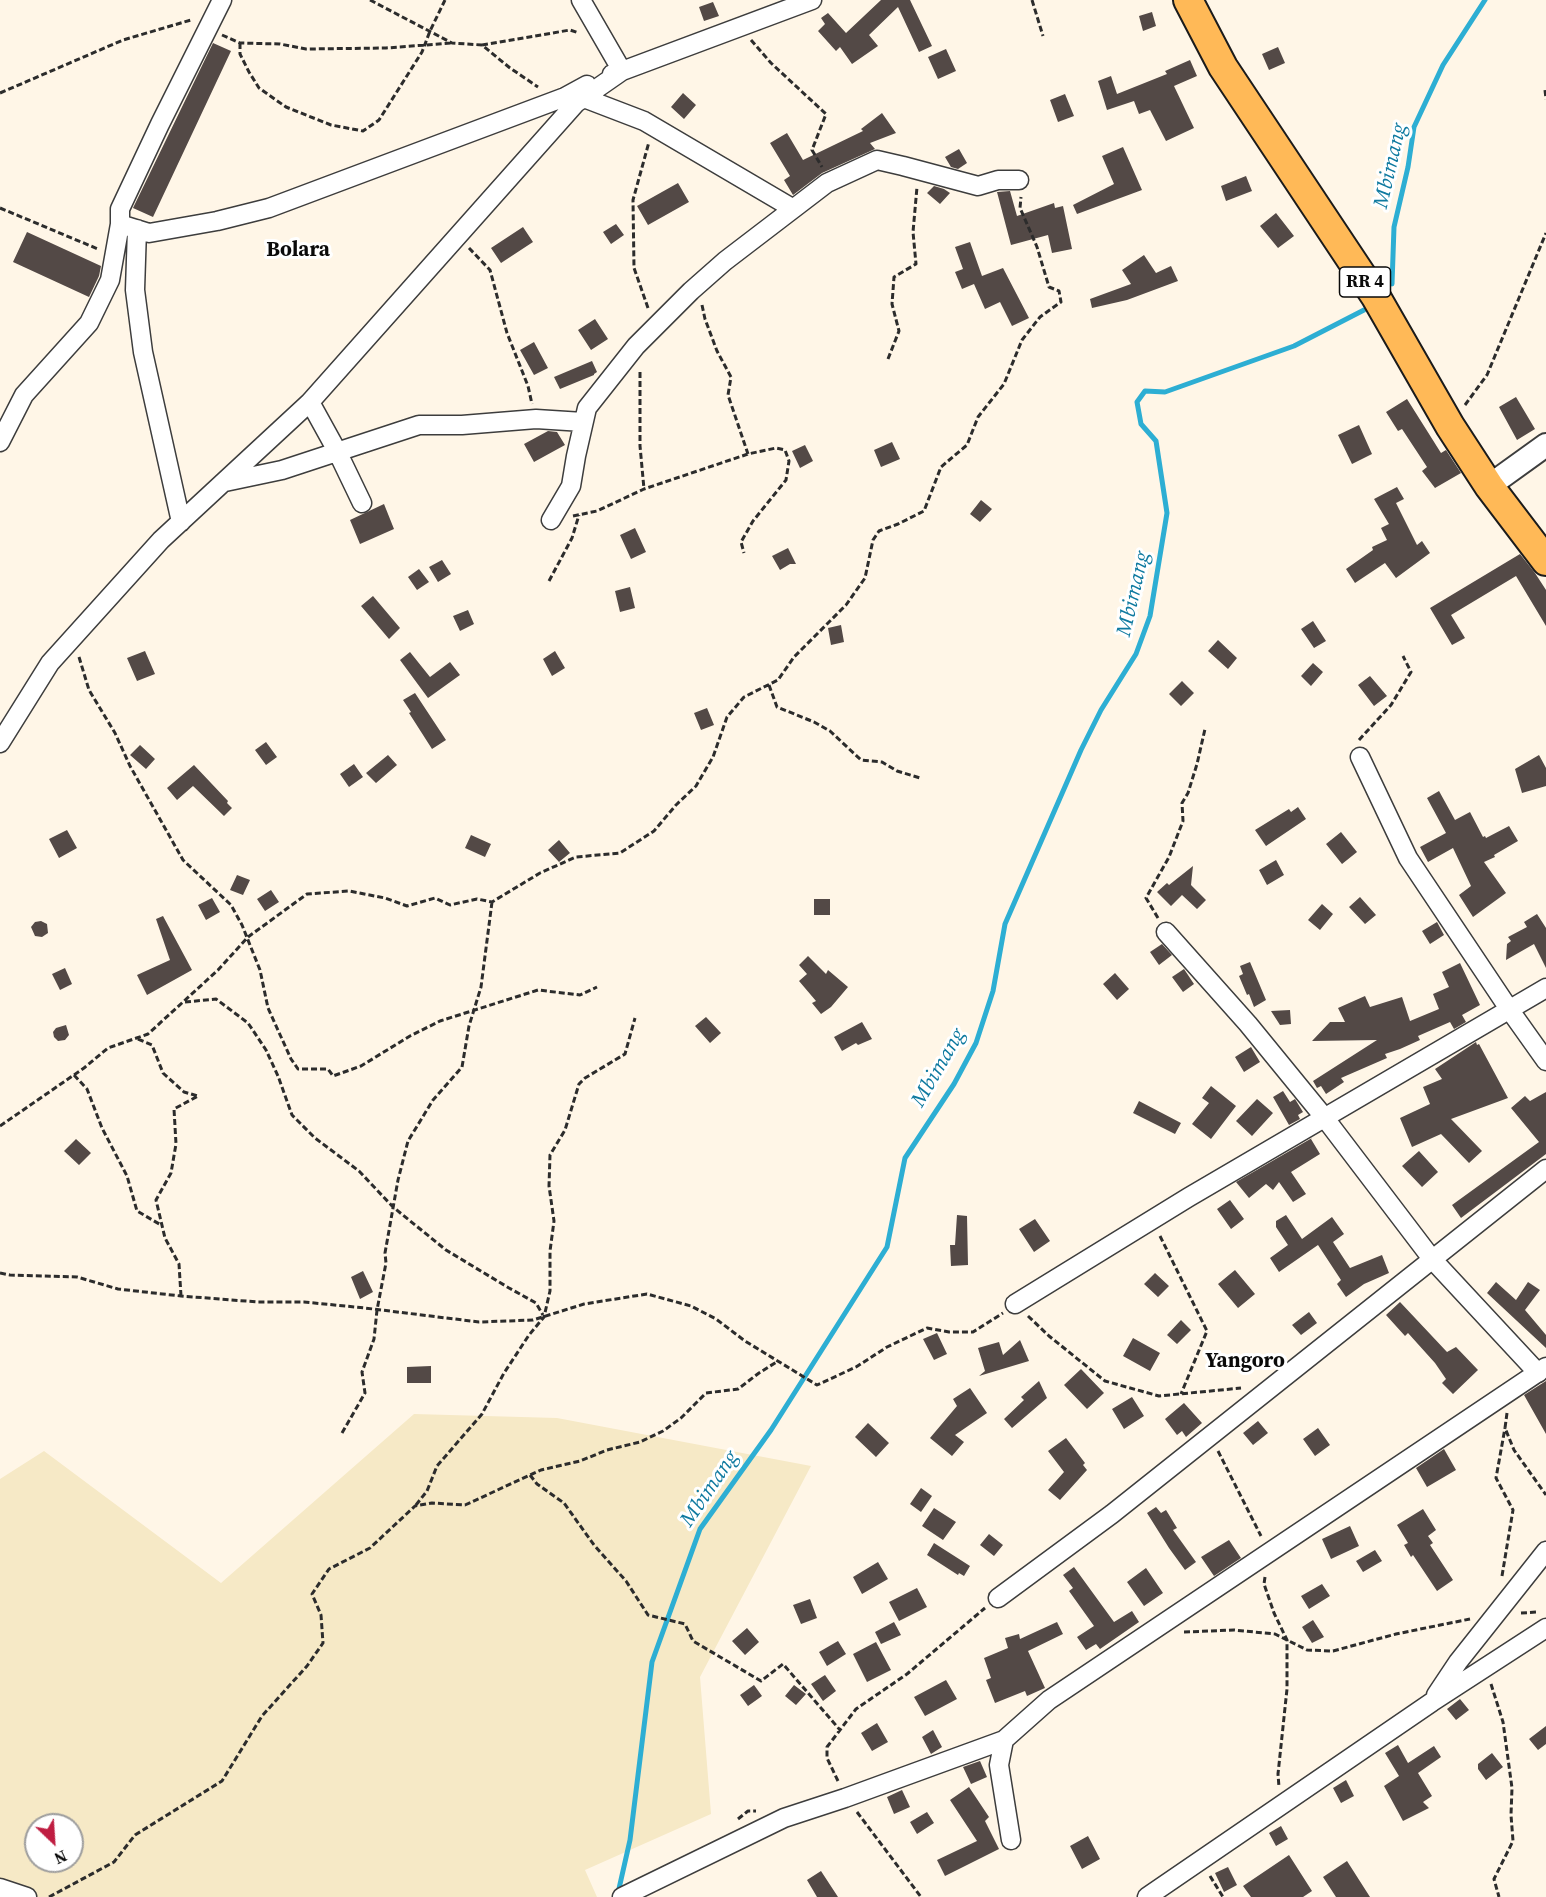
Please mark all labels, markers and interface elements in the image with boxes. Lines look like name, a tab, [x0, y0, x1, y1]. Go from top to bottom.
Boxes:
water label: Mbimang	[1369, 121, 1413, 211]
district label: Bolara	[266, 238, 330, 264]
road number: RR 4	[1340, 267, 1390, 297]
water label: Mbimang	[1112, 549, 1156, 639]
water label: Mbimang	[906, 1024, 972, 1112]
district label: Yangoro	[1205, 1349, 1285, 1375]
water label: Mbimang	[675, 1446, 745, 1532]
north arrow	[24, 1813, 84, 1873]
text: N	[51, 1845, 71, 1870]

